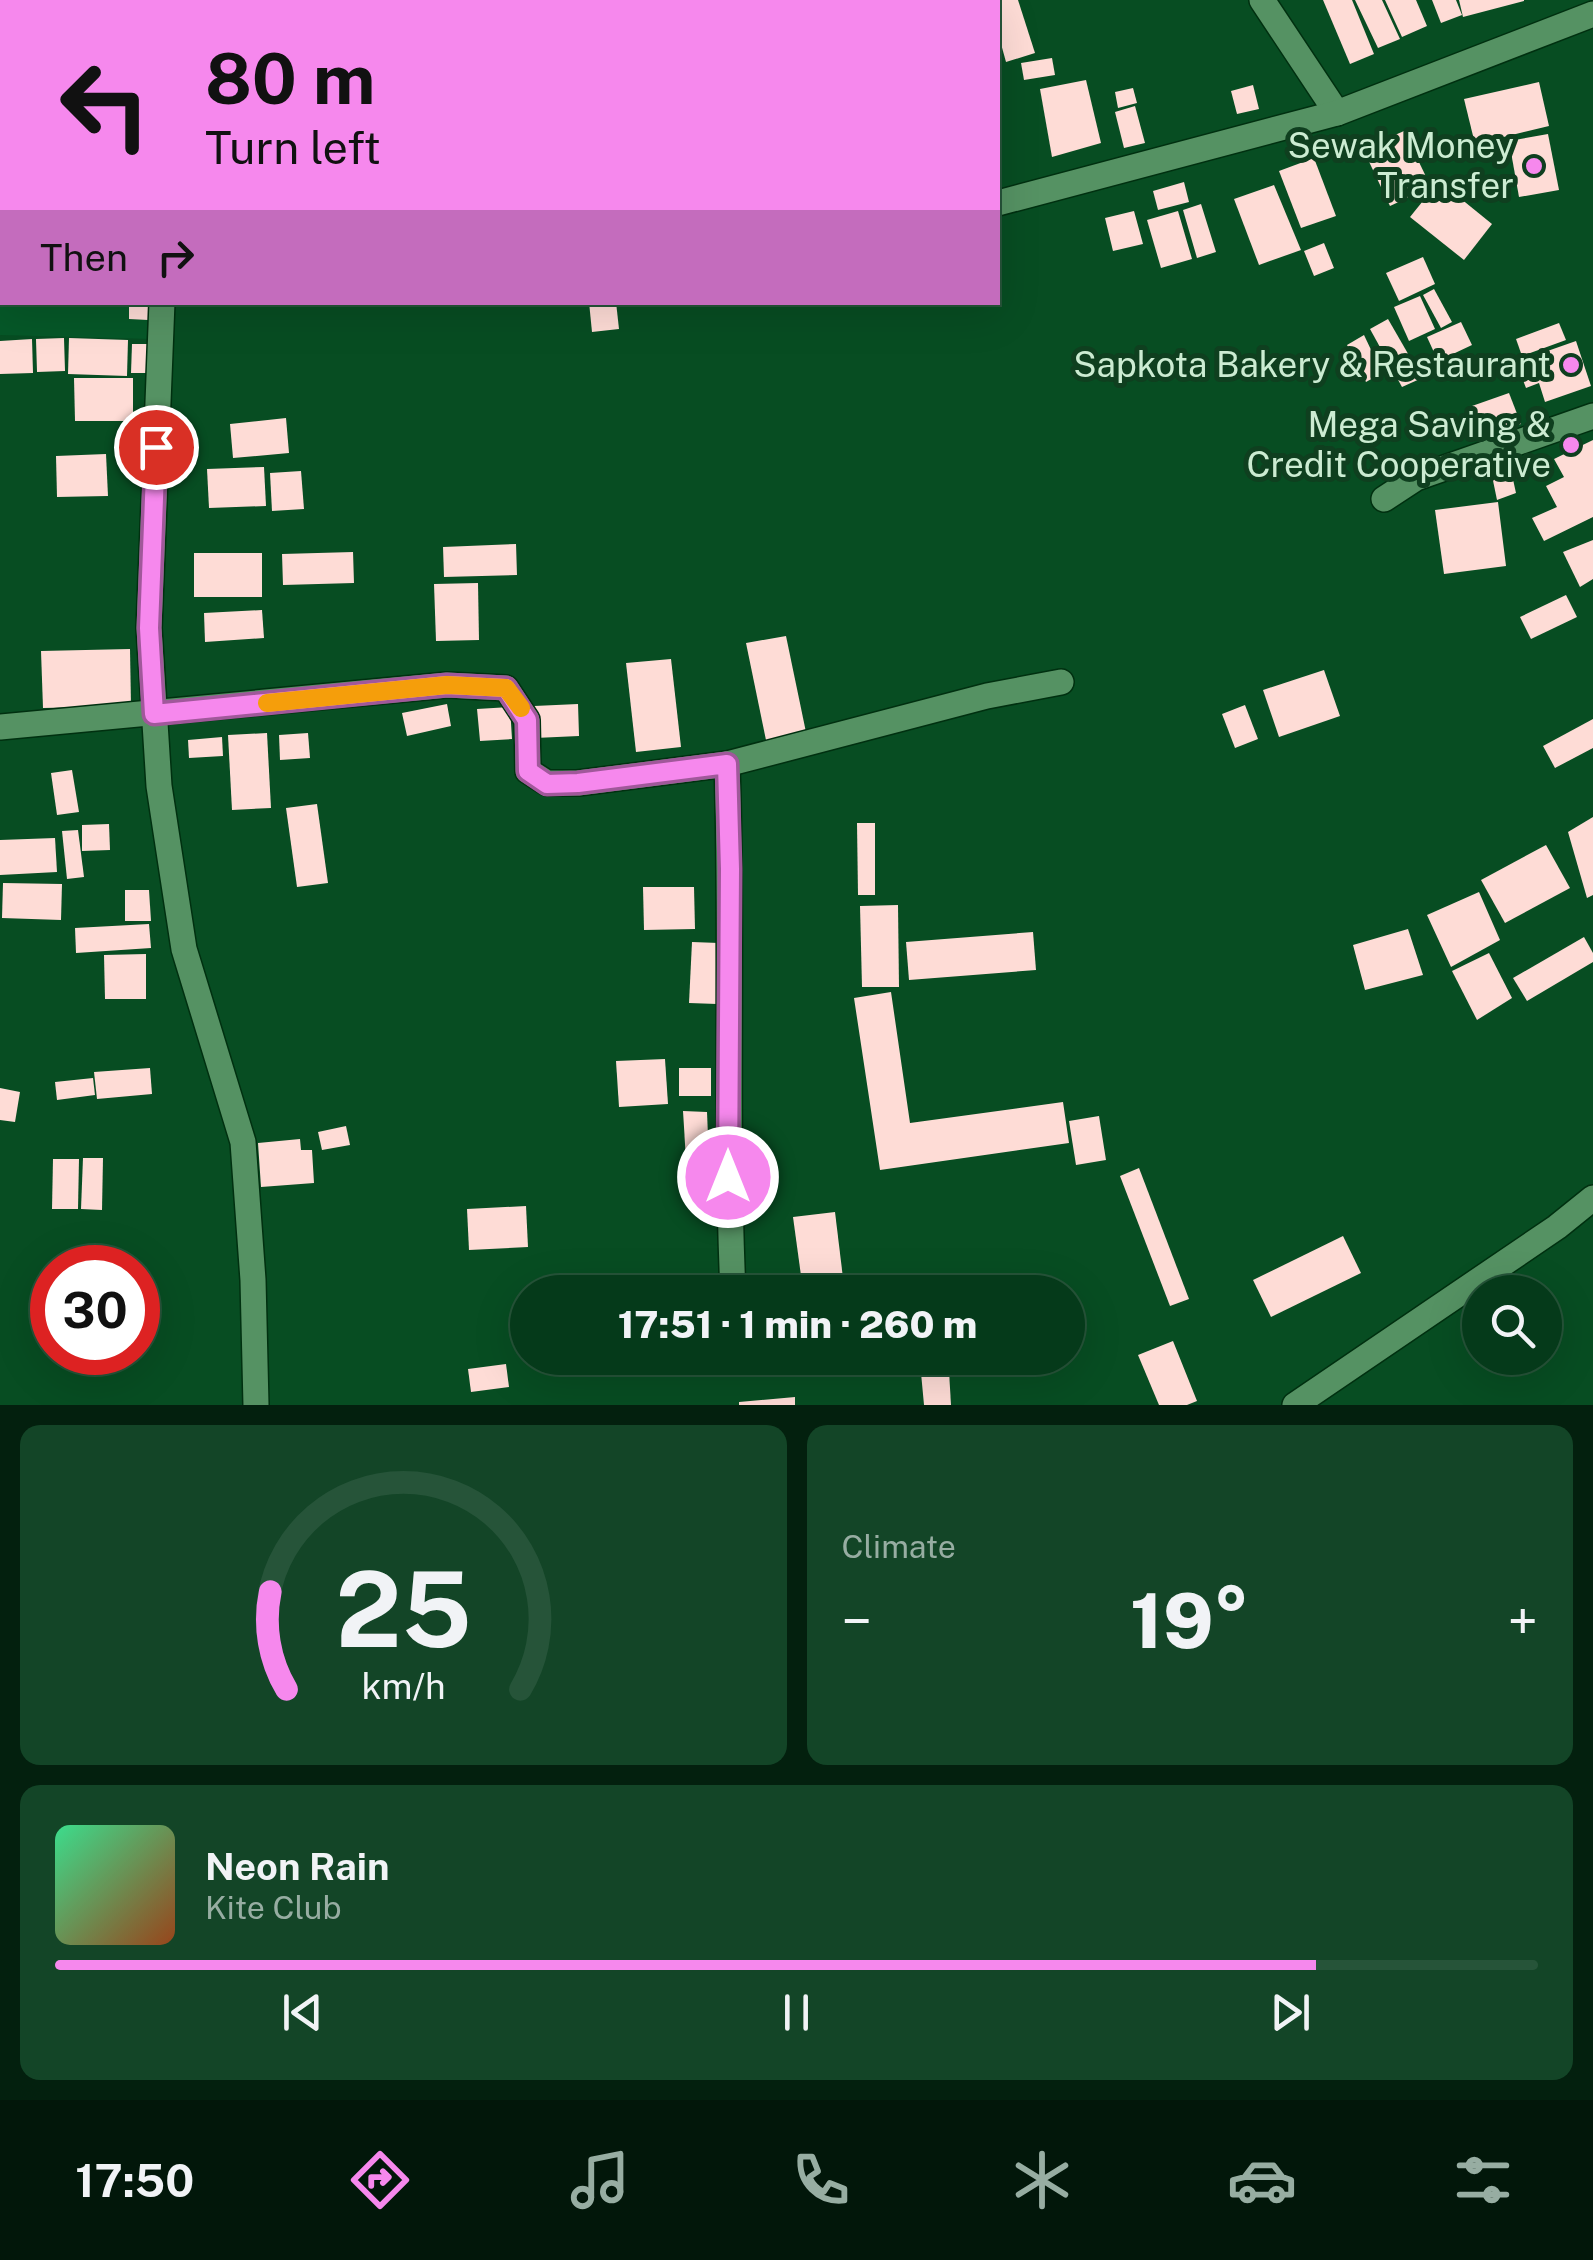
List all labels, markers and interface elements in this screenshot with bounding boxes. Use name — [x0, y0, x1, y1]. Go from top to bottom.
text: 80 m — [205, 37, 375, 120]
icon: left — [40, 40, 170, 170]
text: Turn left — [205, 121, 381, 174]
place label: Sewak Money Transfer — [1288, 125, 1514, 206]
marker: Sewak Money Transfer — [1523, 155, 1545, 177]
icon: right — [148, 230, 203, 285]
text: Then — [40, 235, 128, 280]
place label: Sapkota Bakery & Restaurant — [1073, 344, 1551, 385]
marker: Sapkota Bakery & Restaurant — [1560, 354, 1582, 376]
place label: Mega Saving & Credit Cooperative — [1246, 404, 1551, 485]
pin — [114, 405, 199, 490]
icon: arrive — [129, 420, 184, 475]
marker: Mega Saving & Credit Cooperative — [1560, 434, 1582, 456]
position arrow — [676, 1125, 780, 1229]
speed limit sign: 30 — [30, 1245, 160, 1375]
map controls — [1462, 1275, 1562, 1375]
button: search — [1462, 1275, 1562, 1375]
text: 17:51 · 1 min · 260 m — [618, 1302, 977, 1347]
text: Climate — [842, 1528, 956, 1565]
text: 25 — [335, 1548, 471, 1670]
text: 19° — [1130, 1577, 1249, 1665]
text: − — [842, 1589, 872, 1653]
text: + — [1508, 1589, 1538, 1653]
text: km/h — [361, 1665, 445, 1707]
text: Neon Rain — [205, 1844, 389, 1889]
text: Kite Club — [205, 1889, 342, 1926]
icon: previous — [275, 1985, 330, 2040]
icon: pause — [769, 1985, 824, 2040]
icon: next — [1263, 1985, 1318, 2040]
icon: directions — [345, 2145, 415, 2215]
icon: music — [565, 2145, 635, 2215]
icon: phone — [786, 2145, 856, 2215]
icon: climate — [1007, 2145, 1077, 2215]
icon: car — [1227, 2145, 1297, 2215]
icon: filters — [1448, 2145, 1518, 2215]
text: 17:50 — [75, 2154, 194, 2207]

